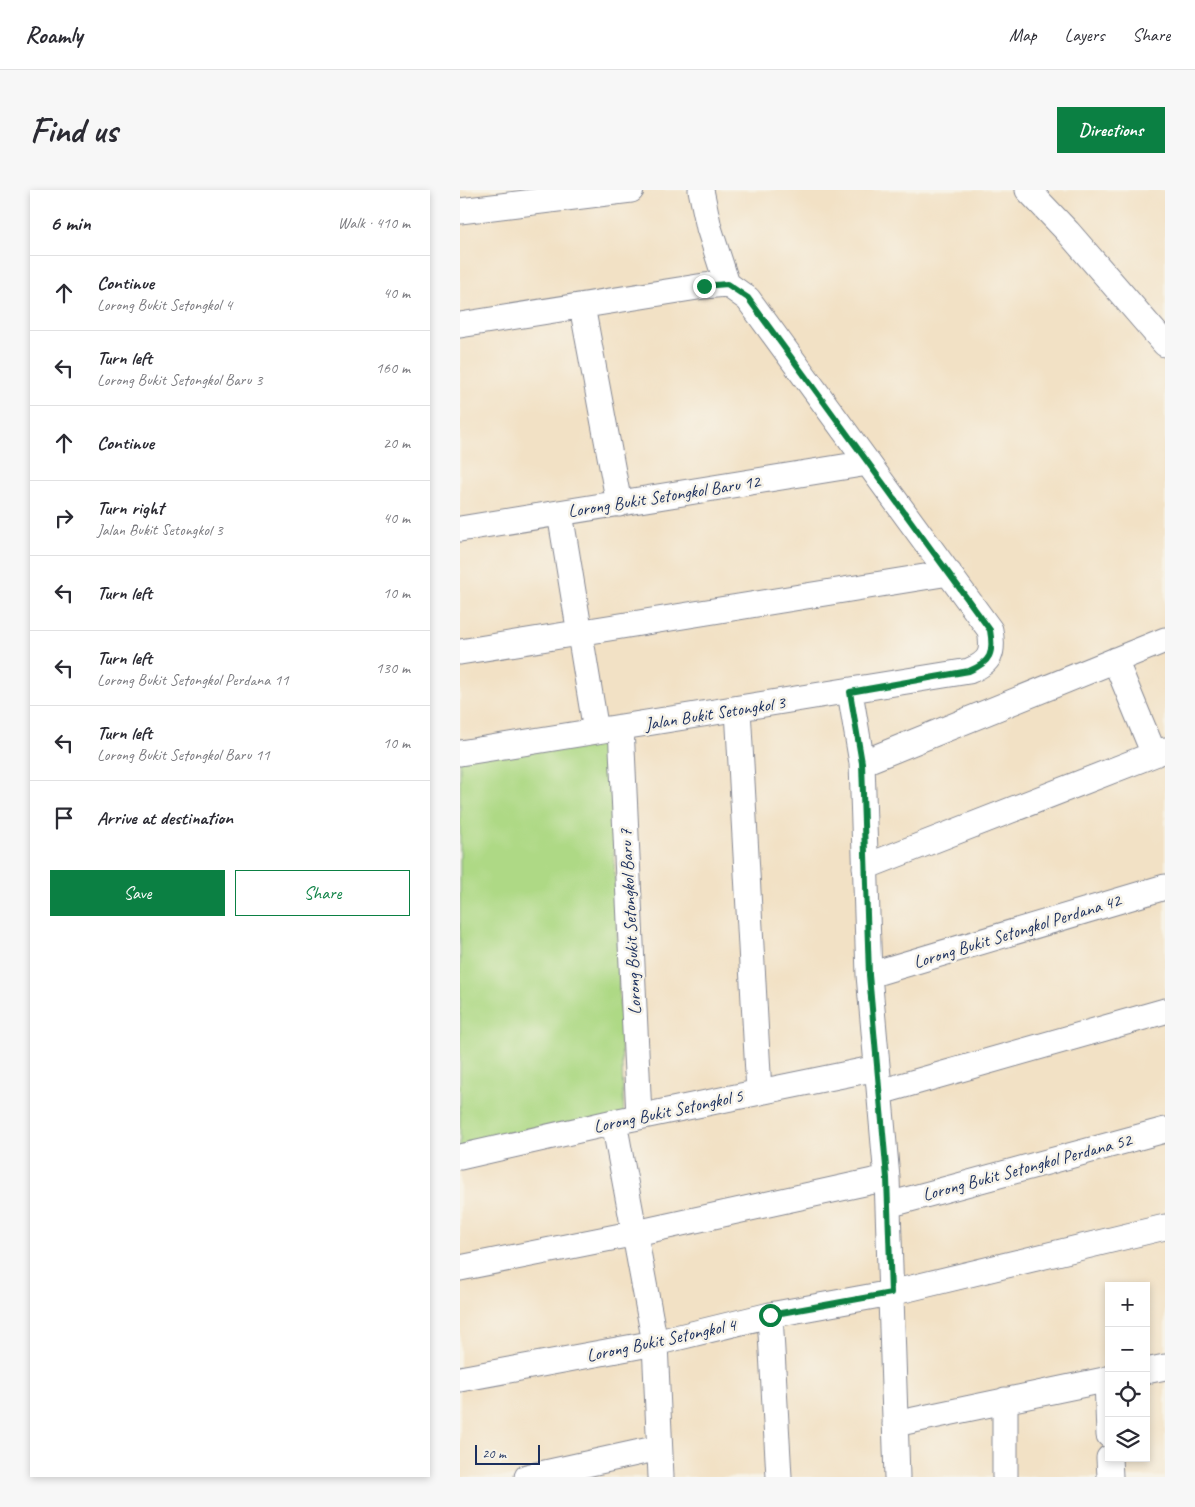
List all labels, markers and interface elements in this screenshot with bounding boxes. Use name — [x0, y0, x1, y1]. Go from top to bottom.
text: Roamly — [25, 20, 82, 50]
text: Map — [1009, 24, 1037, 46]
text: Layers — [1065, 24, 1104, 46]
text: Share — [1132, 24, 1170, 46]
button: Directions — [1057, 107, 1165, 153]
text: Find us — [30, 108, 117, 153]
text: 6 min — [50, 210, 91, 236]
text: Walk · 410 m — [338, 213, 410, 233]
text: Continue — [97, 271, 154, 295]
route end — [693, 275, 716, 298]
icon: ahead — [50, 279, 78, 307]
text: 40 m — [383, 283, 410, 303]
text: Lorong Bukit Setongkol 4 — [97, 295, 232, 315]
text: Turn left — [97, 346, 152, 370]
icon: left — [50, 354, 78, 382]
text: 160 m — [376, 358, 410, 378]
text: Lorong Bukit Setongkol Baru 3 — [97, 370, 262, 390]
icon: ahead — [50, 429, 78, 457]
text: Continue — [97, 431, 154, 455]
text: 20 m — [383, 433, 410, 453]
street label: Lorong Bukit Setongkol Baru 12 — [566, 470, 763, 522]
text: Turn right — [97, 496, 164, 520]
icon: right — [50, 504, 78, 532]
text: 40 m — [383, 508, 410, 528]
text: Jalan Bukit Setongkol 3 — [97, 520, 223, 540]
icon: left — [50, 579, 78, 607]
text: Turn left — [97, 581, 152, 605]
text: 10 m — [383, 583, 410, 603]
text: Turn left — [97, 646, 152, 670]
icon: left — [50, 654, 78, 682]
text: 130 m — [376, 658, 410, 678]
text: Lorong Bukit Setongkol Perdana 11 — [97, 670, 289, 690]
street label: Jalan Bukit Setongkol 3 — [642, 691, 788, 735]
text: Turn left — [97, 721, 152, 745]
icon: left — [50, 729, 78, 757]
text: 10 m — [383, 733, 410, 753]
text: Lorong Bukit Setongkol Baru 11 — [97, 745, 270, 765]
icon: arrive — [50, 804, 78, 832]
text: Arrive at destination — [97, 806, 233, 830]
street label: Lorong Bukit Setongkol Baru 7 — [614, 828, 646, 1015]
button: Save — [50, 870, 225, 916]
button: Share — [235, 870, 410, 916]
street label: Lorong Bukit Setongkol Perdana 42 — [911, 888, 1125, 973]
street label: Lorong Bukit Setongkol 5 — [591, 1084, 745, 1138]
street label: Lorong Bukit Setongkol Perdana 52 — [920, 1128, 1136, 1206]
map controls — [1105, 1282, 1150, 1462]
button: + — [1105, 1282, 1150, 1327]
route start — [759, 1304, 782, 1327]
street label: Lorong Bukit Setongkol 4 — [584, 1313, 739, 1367]
button: − — [1105, 1327, 1150, 1372]
button: locate — [1105, 1372, 1150, 1417]
button: layers — [1105, 1417, 1150, 1462]
scale bar — [475, 1442, 540, 1465]
text: 20 m — [482, 1445, 506, 1462]

